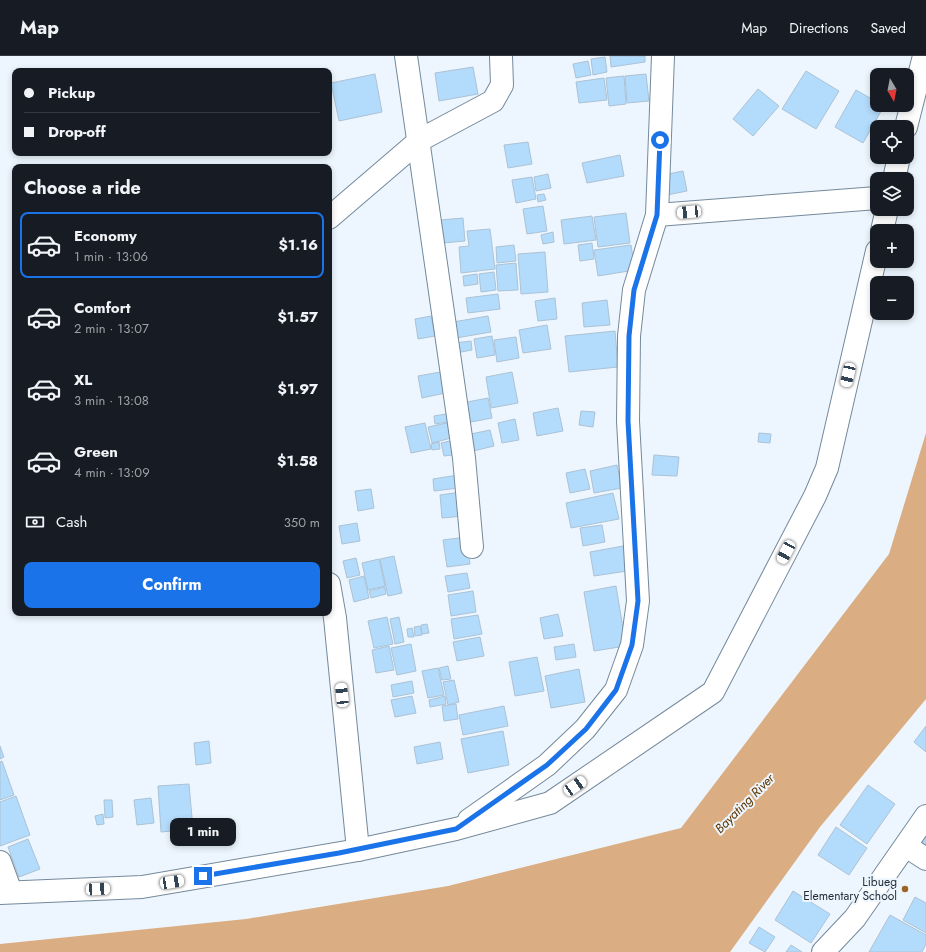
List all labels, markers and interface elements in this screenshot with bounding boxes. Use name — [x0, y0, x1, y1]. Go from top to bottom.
text: Map — [20, 14, 59, 41]
text: Map — [741, 18, 767, 38]
text: Directions — [789, 18, 849, 38]
text: Saved — [871, 18, 906, 38]
north arrow — [870, 68, 914, 112]
map controls — [870, 68, 914, 320]
text: Pickup — [48, 82, 95, 104]
button: locate — [870, 120, 914, 164]
text: Drop-off — [48, 121, 106, 143]
route start — [651, 131, 669, 149]
button: layers — [870, 172, 914, 216]
text: Choose a ride — [24, 175, 141, 201]
car — [677, 205, 701, 219]
button: + — [870, 224, 914, 268]
text: Economy — [74, 225, 137, 247]
icon: car — [26, 227, 62, 263]
text: $1.16 — [279, 234, 318, 256]
text: 1 min · 13:06 — [74, 247, 148, 266]
button: − — [870, 276, 914, 320]
text: Comfort — [74, 297, 131, 319]
icon: car — [26, 299, 62, 335]
text: $1.57 — [277, 306, 318, 328]
text: 2 min · 13:07 — [74, 319, 149, 338]
car — [839, 362, 857, 388]
text: XL — [74, 369, 92, 391]
icon: car — [26, 371, 62, 407]
text: $1.97 — [278, 378, 318, 400]
text: 3 min · 13:08 — [74, 391, 149, 410]
text: Green — [74, 441, 118, 463]
icon: car — [26, 443, 62, 479]
text: $1.58 — [277, 450, 318, 472]
text: 4 min · 13:09 — [74, 463, 150, 482]
icon: cash — [24, 511, 46, 533]
text: Cash — [56, 511, 87, 533]
text: 350 m — [284, 513, 320, 532]
car — [775, 539, 797, 565]
button: Confirm — [24, 562, 320, 608]
car — [335, 682, 349, 708]
water label: Bayating River — [710, 769, 779, 837]
car — [562, 774, 588, 798]
callout: 1 min — [170, 818, 236, 846]
text: 1 min — [187, 822, 219, 841]
route end — [194, 867, 212, 885]
place label: Libueg Elementary School — [803, 873, 897, 905]
car — [159, 874, 185, 890]
car — [86, 882, 110, 896]
marker: Libueg Elementary School — [900, 884, 910, 894]

